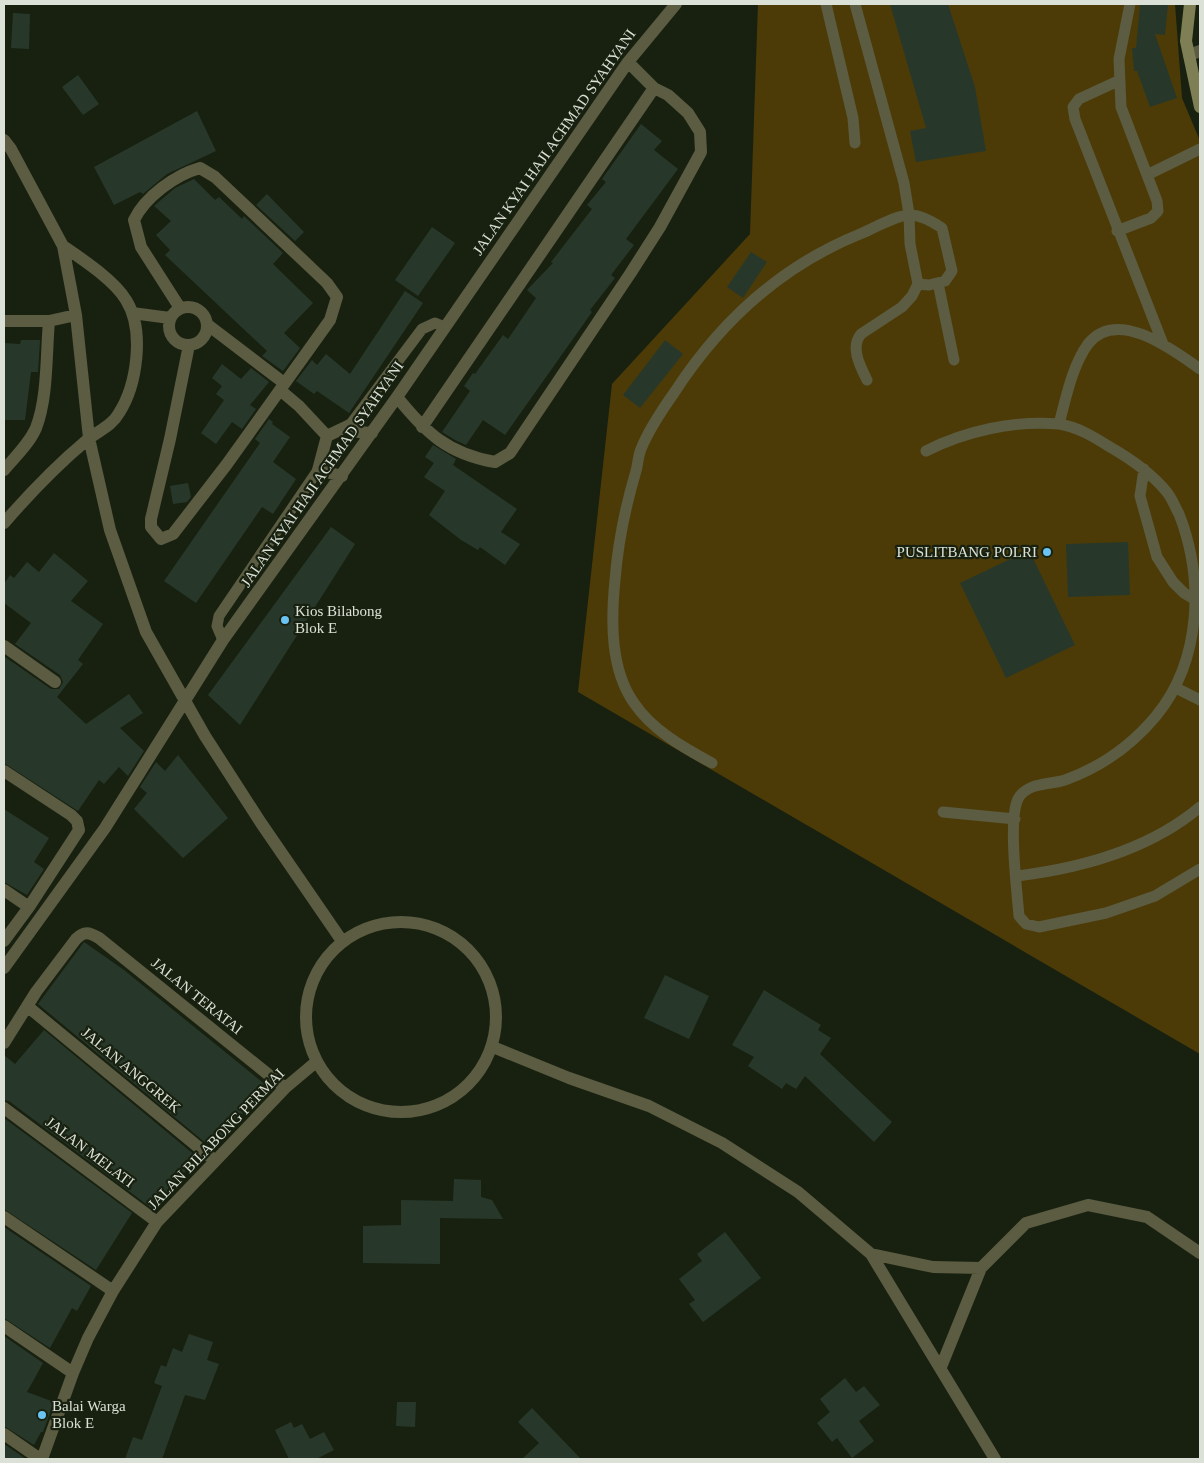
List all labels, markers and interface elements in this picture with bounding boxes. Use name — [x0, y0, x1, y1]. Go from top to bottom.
street label: JALAN KYAI HAJI ACHMAD SYAHYANI — [470, 26, 638, 258]
street label: JALAN KYAI HAJI ACHMAD SYAHYANI — [238, 358, 406, 590]
place label: PUSLITBANG POLRI — [897, 544, 1037, 560]
marker: PUSLITBANG POLRI — [1041, 546, 1053, 558]
place label: Kios Bilabong Blok E — [295, 603, 383, 636]
marker: Kios Bilabong Blok E — [279, 614, 291, 626]
street label: JALAN TERATAI — [148, 954, 246, 1038]
street label: JALAN ANGGREK — [78, 1024, 184, 1116]
street label: JALAN BILABONG PERMAI — [145, 1065, 287, 1213]
street label: JALAN MELATI — [43, 1114, 137, 1190]
place label: Balai Warga Blok E — [52, 1398, 126, 1431]
marker: Balai Warga Blok E — [36, 1409, 48, 1421]

